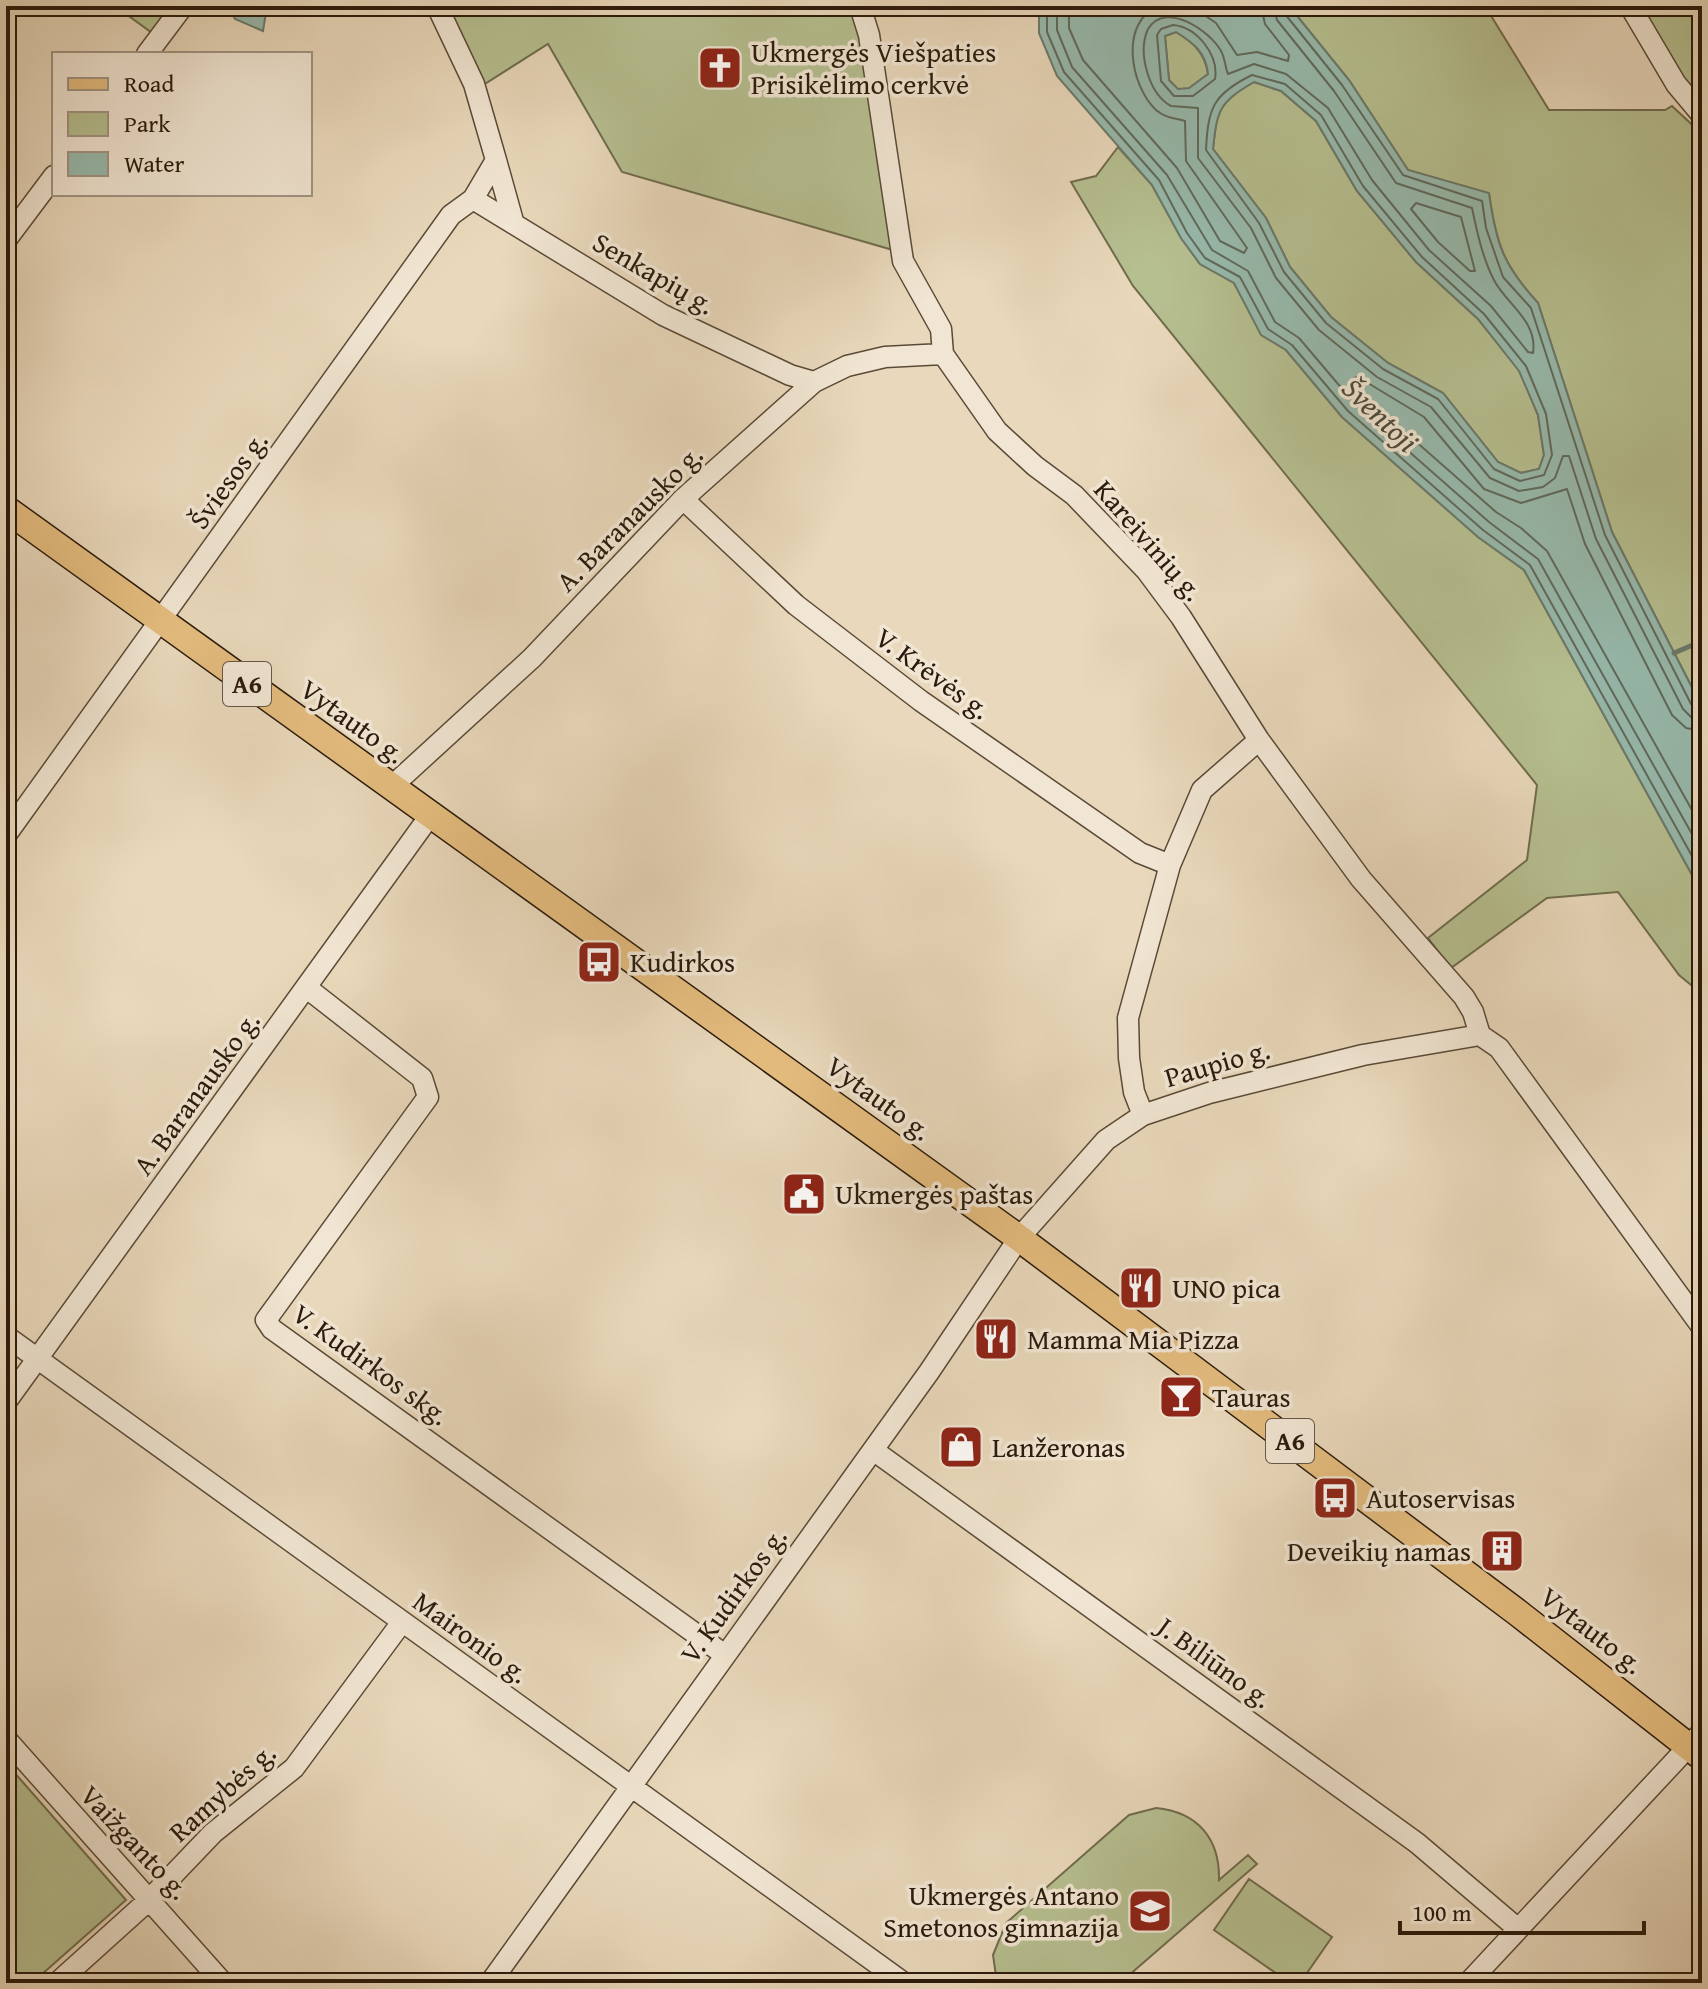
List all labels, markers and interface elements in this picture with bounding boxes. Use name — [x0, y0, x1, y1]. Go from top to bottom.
place label: Ukmergės Viešpaties Prisikėlimo cerkvė — [751, 31, 996, 104]
church icon: Ukmergės Viešpaties Prisikėlimo cerkvė — [696, 44, 744, 92]
legend — [52, 52, 312, 196]
text: Road — [124, 66, 174, 101]
text: Park — [124, 106, 171, 141]
text: Water — [124, 146, 185, 181]
street label: Senkapių g. — [586, 221, 723, 324]
water label: Šventoji — [1332, 367, 1429, 462]
street label: Šviesos g. — [178, 422, 277, 537]
street label: A. Baranausko g. — [546, 435, 712, 601]
street label: Kareivinių g. — [1085, 470, 1214, 609]
street label: V. Krėvės g. — [867, 617, 1000, 729]
road number: A6 — [223, 662, 271, 706]
street label: Vytauto g. — [292, 668, 415, 773]
bus stop icon: Kudirkos — [575, 938, 623, 986]
place label: Kudirkos — [630, 941, 735, 982]
street label: A. Baranausko g. — [122, 1002, 269, 1183]
street label: Paupio g. — [1159, 1028, 1274, 1097]
street label: Vytauto g. — [818, 1045, 941, 1150]
public building icon: Ukmergės paštas — [780, 1170, 828, 1218]
place label: Ukmergės paštas — [835, 1173, 1033, 1214]
restaurant icon: UNO pica — [1117, 1264, 1165, 1312]
place label: UNO pica — [1172, 1267, 1281, 1308]
street label: V. Kudirkos skg. — [284, 1293, 458, 1435]
restaurant icon: Mamma Mia Pizza — [972, 1315, 1020, 1363]
place label: Mamma Mia Pizza — [1027, 1318, 1240, 1359]
bar icon: Tauras — [1157, 1373, 1205, 1421]
place label: Tauras — [1212, 1376, 1291, 1417]
road number: A6 — [1266, 1419, 1314, 1463]
shop icon: Lanžeronas — [937, 1423, 985, 1471]
place label: Lanžeronas — [992, 1426, 1125, 1467]
bus stop icon: Autoservisas — [1311, 1474, 1359, 1522]
place label: Autoservisas — [1366, 1477, 1515, 1518]
street label: V. Kudirkos g. — [669, 1518, 796, 1671]
building icon: Deveikių namas — [1478, 1527, 1526, 1575]
place label: Deveikių namas — [1287, 1530, 1471, 1571]
street label: Vytauto g. — [1532, 1576, 1653, 1683]
street label: Maironio g. — [405, 1581, 538, 1693]
street label: J. Biliūno g. — [1147, 1604, 1281, 1717]
street label: Ramybės g. — [159, 1732, 284, 1851]
street label: Vaižganto g. — [71, 1775, 199, 1908]
place label: Ukmergės Antano Smetonos gimnazija — [883, 1874, 1120, 1947]
scale bar — [1400, 1885, 1644, 1935]
school or university icon: Ukmergės Antano Smetonos gimnazija — [1126, 1887, 1174, 1935]
text: 100 m — [1412, 1895, 1472, 1930]

